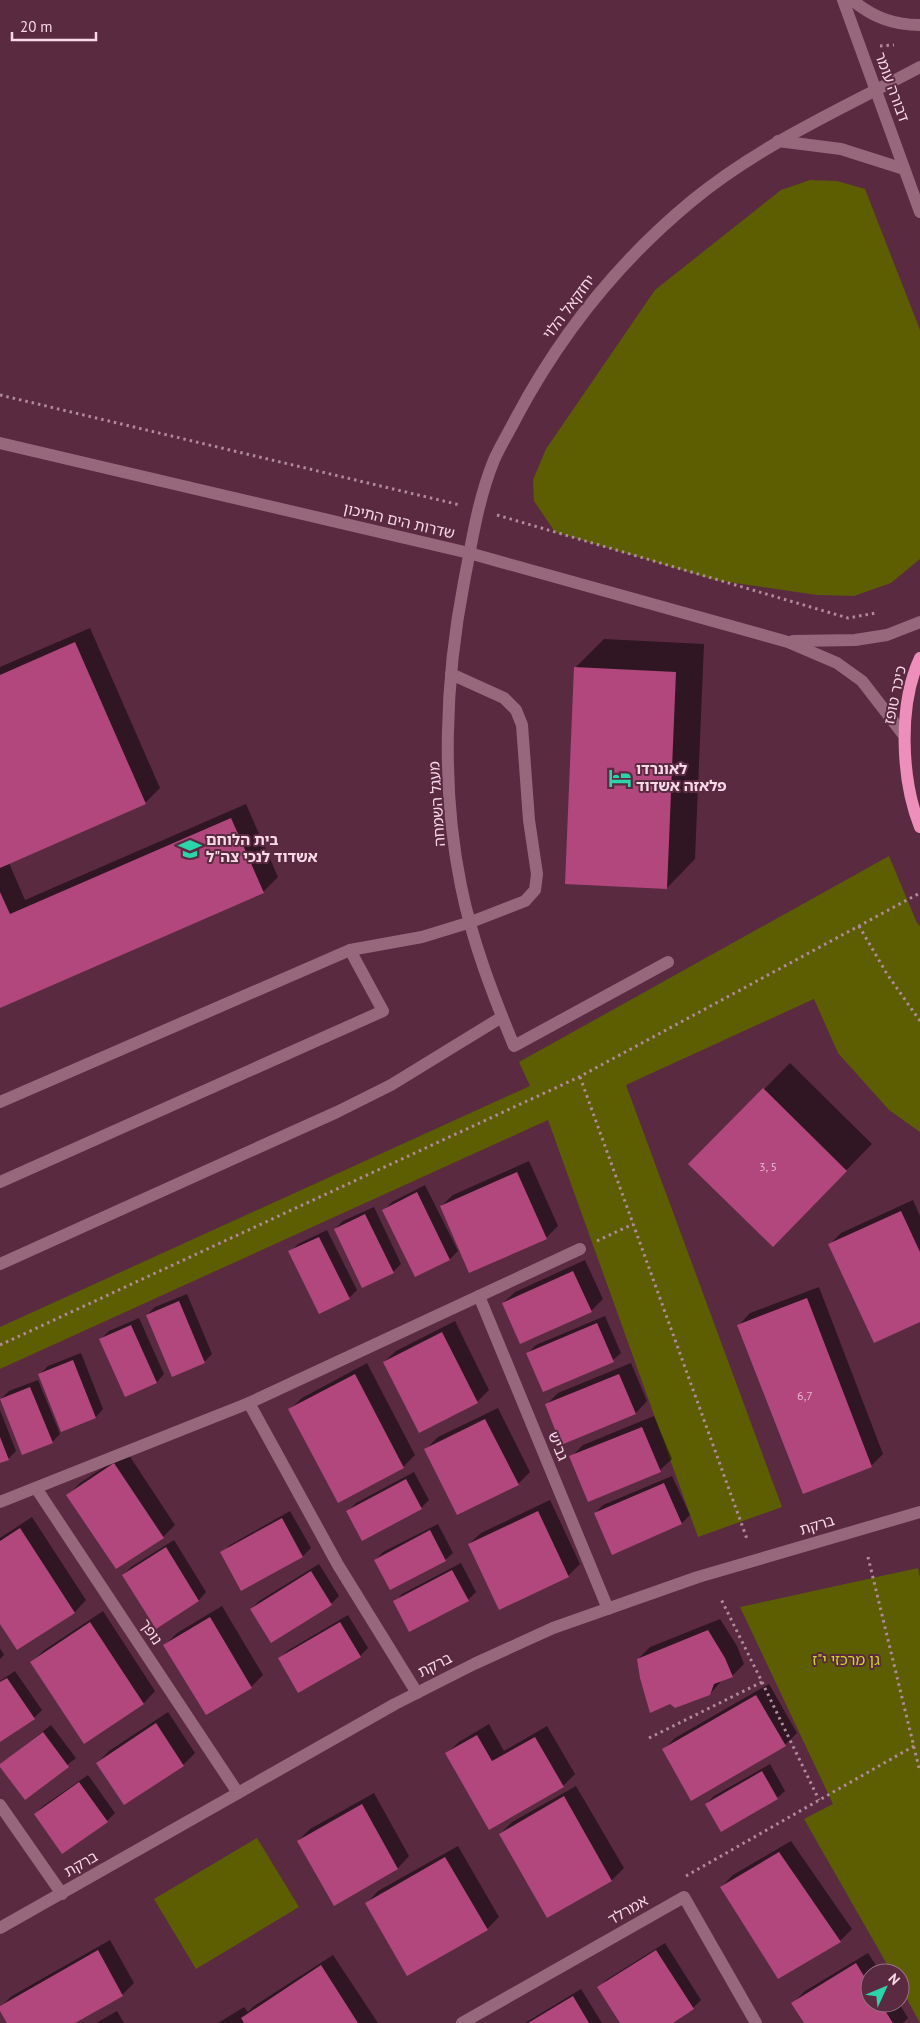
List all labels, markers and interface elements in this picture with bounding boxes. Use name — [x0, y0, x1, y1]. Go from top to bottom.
scale bar — [12, 10, 96, 42]
text: 20 m — [20, 17, 53, 36]
street label: דבורה עומר — [871, 49, 914, 124]
street label: יחזקאל הלוי — [538, 271, 599, 343]
street label: שדרות הים התיכון — [342, 498, 457, 543]
street label: כיכר טופז — [879, 664, 910, 726]
place label: לאונרדו פלאזה אשדוד — [636, 759, 727, 795]
street label: מעגל השמחה — [424, 761, 449, 847]
hotel icon: לאונרדו פלאזה אשדוד — [607, 765, 633, 791]
place label: בית הלוחם אשדוד לנכי צה"ל — [206, 830, 318, 866]
school or university icon: בית הלוחם אשדוד לנכי צה"ל — [177, 836, 203, 862]
house number: 3, 5 — [759, 1159, 777, 1174]
house number: 6,7 — [797, 1388, 813, 1403]
street label: גביש — [544, 1429, 573, 1463]
street label: ברקת — [797, 1510, 837, 1539]
street label: נופך — [136, 1615, 167, 1648]
street label: ברקת — [415, 1648, 455, 1681]
park label: גן מרכזי י"ז — [812, 1650, 880, 1669]
street label: ברקת — [61, 1846, 101, 1881]
street label: אמרלד — [604, 1891, 651, 1929]
north arrow — [860, 1963, 910, 2013]
text: N — [885, 1969, 904, 1989]

